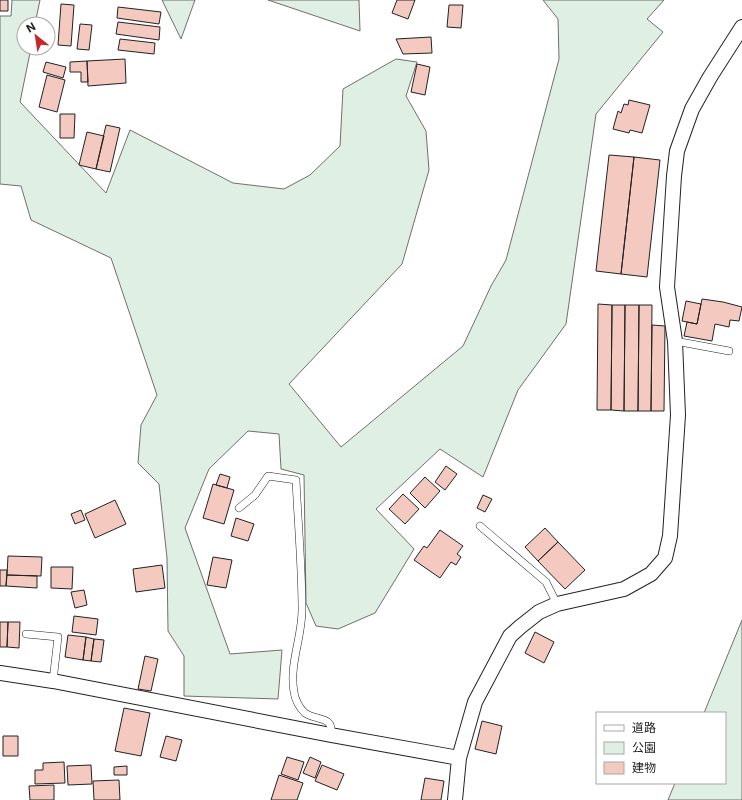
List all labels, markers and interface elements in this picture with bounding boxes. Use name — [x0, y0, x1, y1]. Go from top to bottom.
north arrow — [16, 16, 56, 56]
text: N — [24, 19, 38, 35]
legend — [596, 712, 726, 784]
text: 道路 — [632, 720, 656, 735]
text: 公園 — [632, 740, 656, 755]
text: 建物 — [632, 760, 656, 775]

